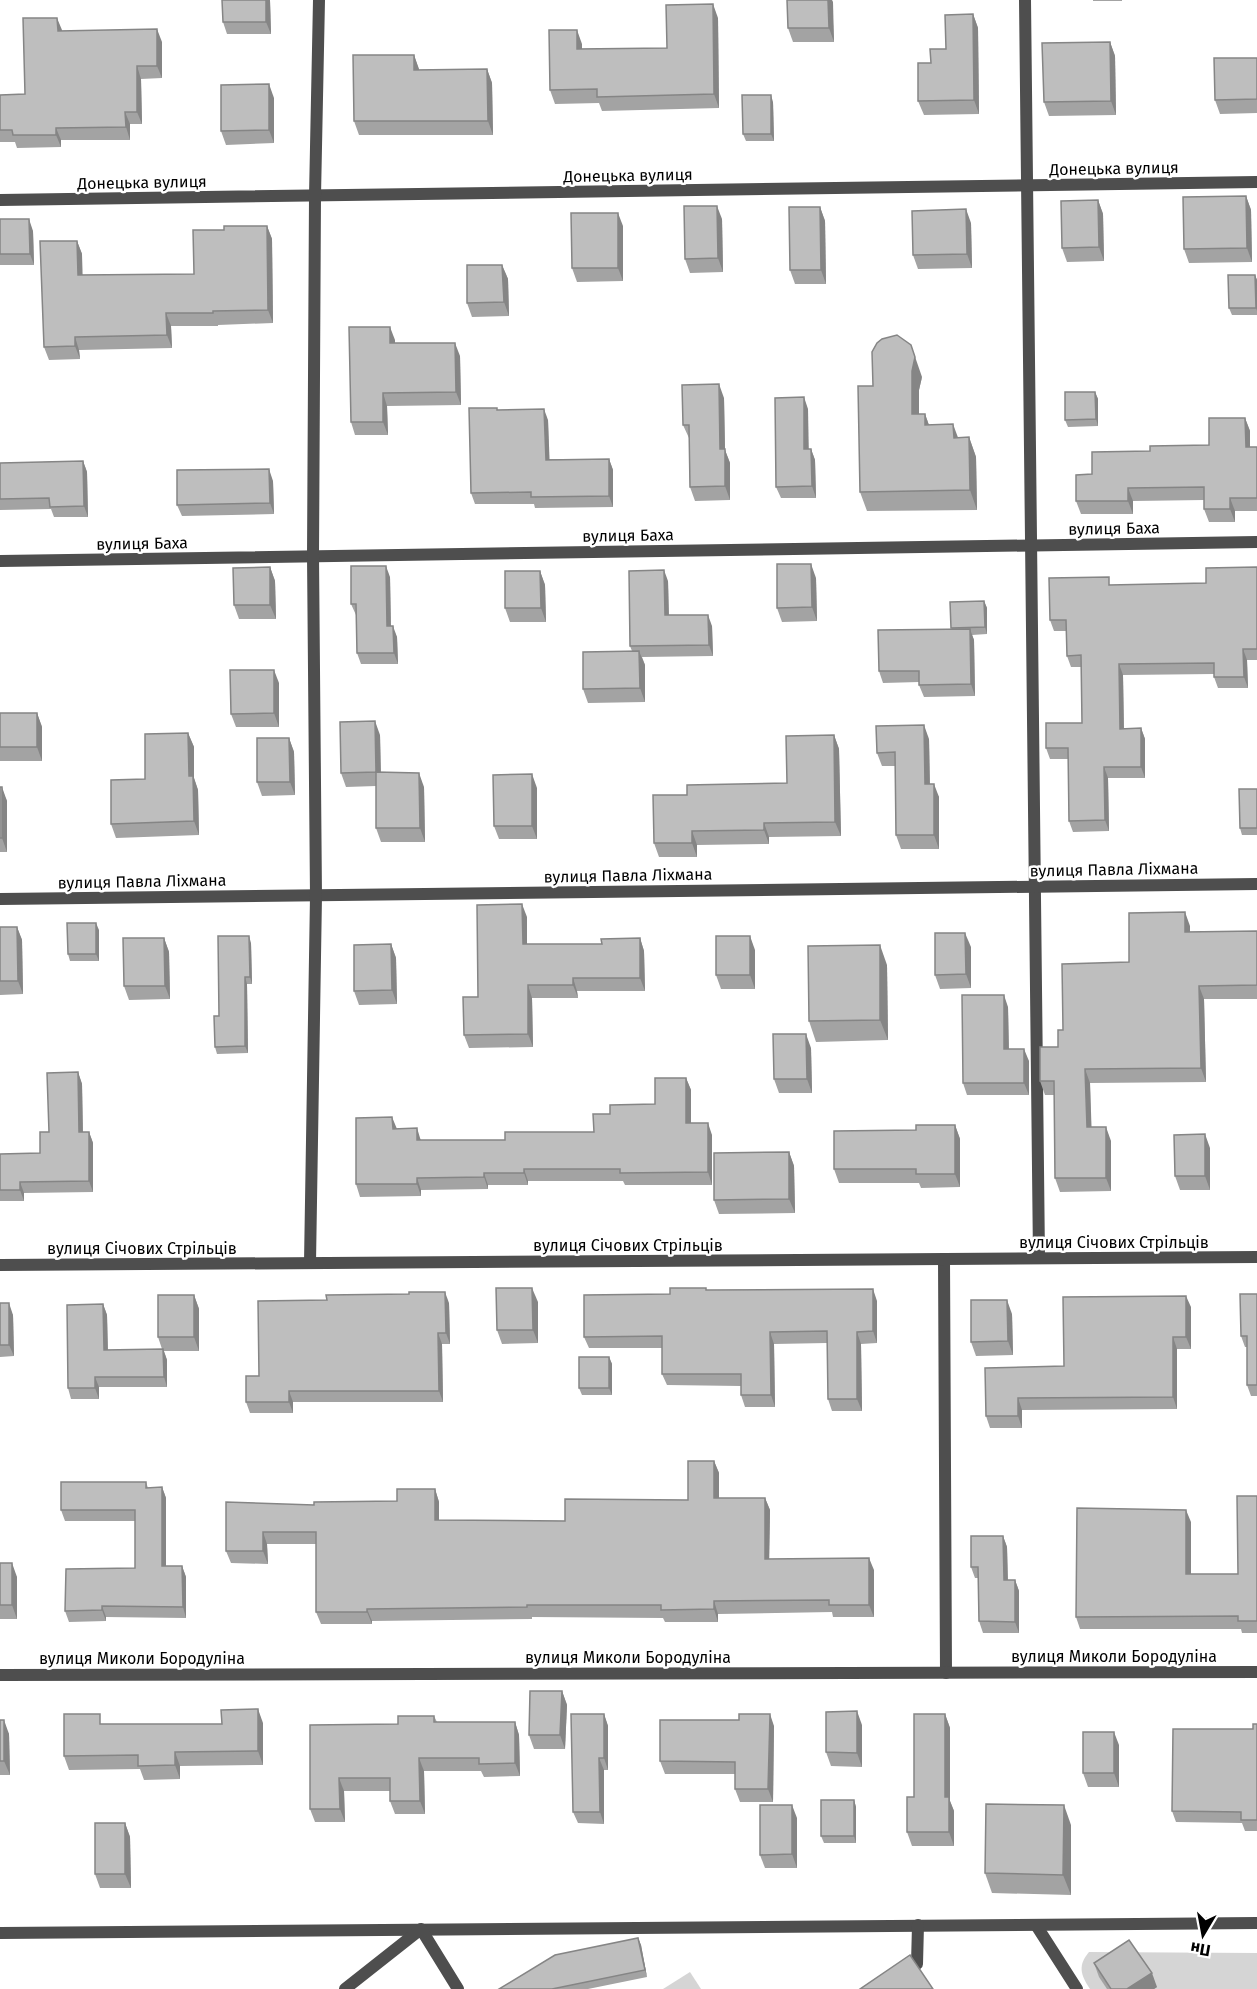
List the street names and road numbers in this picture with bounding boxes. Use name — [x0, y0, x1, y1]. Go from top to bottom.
street label: Донецька вулиця — [1048, 158, 1179, 179]
street label: Донецька вулиця — [562, 165, 693, 186]
street label: Донецька вулиця — [76, 172, 207, 193]
street label: вулиця Баха — [1068, 518, 1160, 539]
street label: вулиця Баха — [582, 525, 674, 546]
street label: вулиця Баха — [96, 533, 188, 554]
street label: вулиця Павла Ліхмана — [1029, 859, 1199, 880]
street label: вулиця Павла Ліхмана — [543, 865, 713, 886]
street label: вулиця Павла Ліхмана — [57, 871, 227, 892]
street label: вулиця Січових Стрільців — [1019, 1233, 1209, 1252]
street label: вулиця Січових Стрільців — [533, 1236, 723, 1255]
street label: вулиця Січових Стрільців — [47, 1239, 237, 1258]
street label: вулиця Миколи Бородуліна — [1011, 1647, 1217, 1666]
street label: вулиця Миколи Бородуліна — [525, 1648, 731, 1667]
street label: вулиця Миколи Бородуліна — [39, 1649, 245, 1668]

